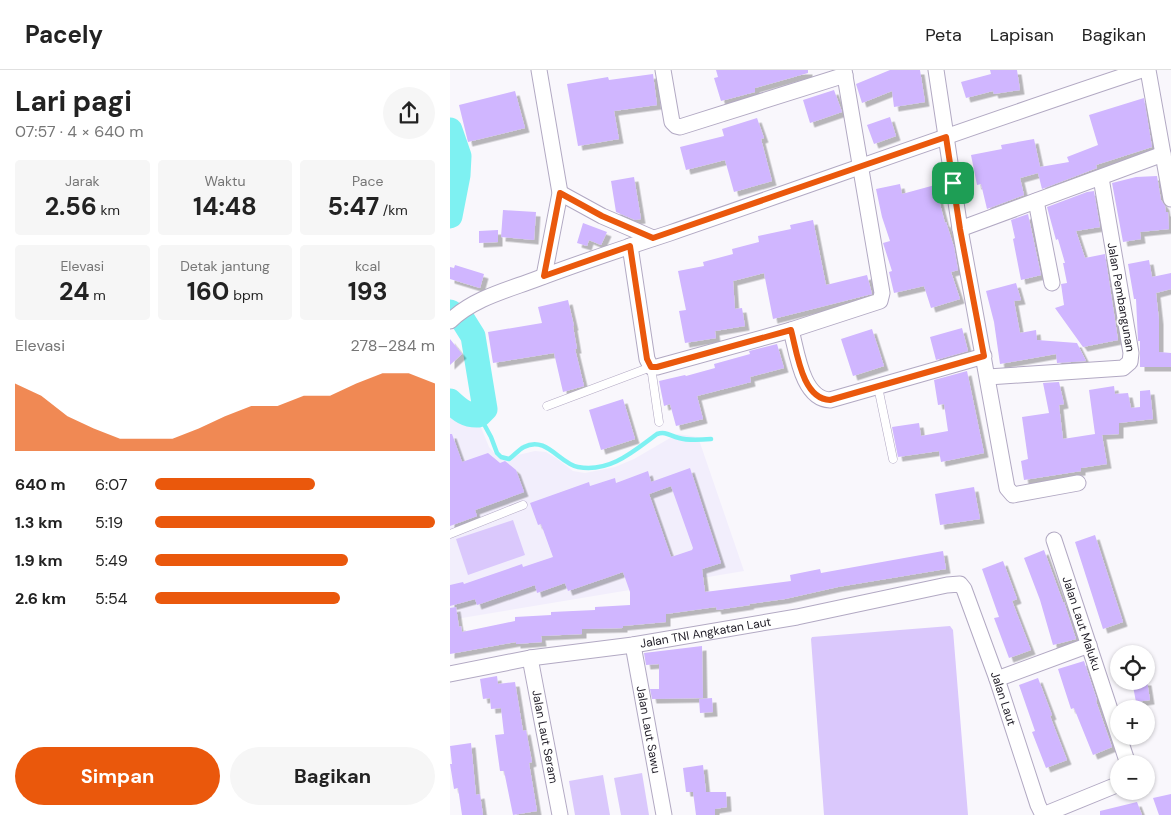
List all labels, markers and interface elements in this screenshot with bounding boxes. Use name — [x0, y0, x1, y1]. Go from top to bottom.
text: Pacely — [25, 19, 103, 50]
text: Peta — [925, 23, 962, 47]
text: Lapisan — [990, 23, 1054, 47]
text: Bagikan — [1082, 23, 1146, 47]
text: Lari pagi — [15, 83, 132, 120]
button: share — [383, 87, 435, 139]
text: 07:57 · 4 × 640 m — [15, 121, 143, 142]
pin — [932, 162, 974, 204]
icon: arrive — [939, 169, 967, 197]
text: Jarak — [65, 172, 100, 190]
text: Waktu — [204, 172, 246, 190]
text: Pace — [352, 172, 383, 190]
text: 2.56 — [45, 190, 97, 223]
text: 14:48 — [193, 190, 257, 223]
text: 5:47 — [328, 190, 379, 223]
text: km — [97, 201, 120, 219]
text: /km — [379, 201, 408, 219]
street label: Jalan Pembangunan — [1104, 241, 1139, 353]
text: Elevasi — [60, 257, 104, 275]
text: Detak jantung — [180, 257, 270, 275]
text: kcal — [355, 257, 380, 275]
text: 24 — [59, 275, 89, 308]
text: 160 — [187, 275, 229, 308]
text: 193 — [348, 275, 388, 308]
text: m — [89, 286, 106, 304]
text: bpm — [229, 286, 263, 304]
text: Elevasi — [15, 335, 65, 356]
text: 278–284 m — [350, 335, 435, 356]
text: 640 m — [15, 474, 66, 495]
text: 6:07 — [95, 474, 128, 495]
text: 1.3 km — [15, 512, 63, 533]
text: 5:19 — [95, 512, 123, 533]
text: 1.9 km — [15, 550, 63, 571]
text: 5:49 — [95, 550, 128, 571]
street label: Jalan Laut Maluku — [1059, 574, 1105, 673]
text: 2.6 km — [15, 588, 66, 609]
text: 5:54 — [95, 588, 127, 609]
street label: Jalan TNI Angkatan Laut — [639, 614, 773, 652]
map controls — [1110, 645, 1155, 800]
button: locate — [1110, 645, 1155, 690]
street label: Jalan Laut — [987, 669, 1020, 728]
street label: Jalan Laut Sawu — [633, 684, 664, 775]
street label: Jalan Laut Seram — [528, 688, 562, 785]
button: + — [1110, 700, 1155, 745]
button: Simpan — [15, 747, 220, 805]
button: Bagikan — [230, 747, 435, 805]
button: − — [1110, 755, 1155, 800]

